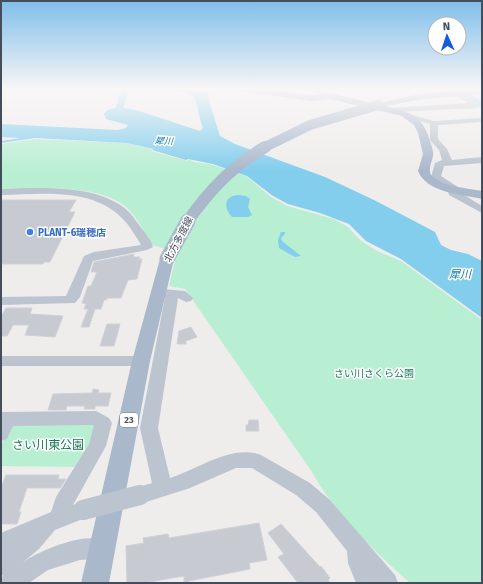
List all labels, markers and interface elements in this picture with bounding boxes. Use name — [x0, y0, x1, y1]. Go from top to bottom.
north arrow — [427, 16, 467, 56]
text: N — [443, 20, 450, 33]
water label: 犀川 — [155, 136, 174, 147]
street label: 北方多度線 — [162, 215, 196, 264]
marker: PLANT-6瑞穂店 — [25, 227, 35, 237]
place label: PLANT-6瑞穂店 — [38, 227, 106, 239]
water label: 犀川 — [449, 268, 472, 281]
park label: さい川さくら公園 — [334, 368, 414, 380]
road number: 23 — [120, 413, 138, 427]
park label: さい川東公園 — [12, 438, 84, 452]

